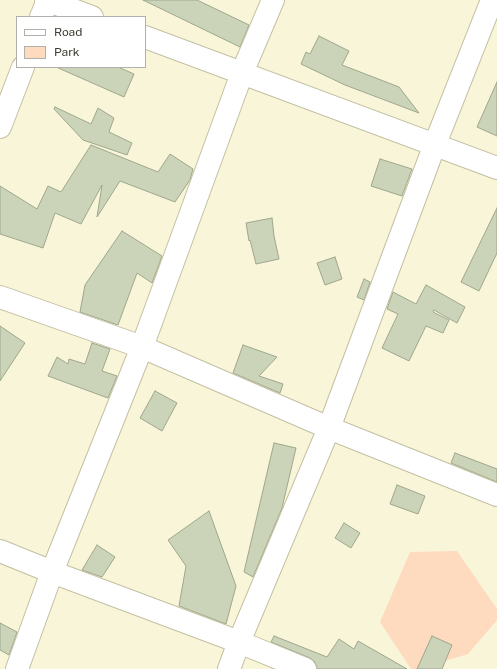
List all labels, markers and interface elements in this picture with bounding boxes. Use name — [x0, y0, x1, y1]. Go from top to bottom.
legend — [16, 16, 146, 68]
text: Road — [54, 25, 82, 39]
text: Park — [54, 45, 80, 59]

